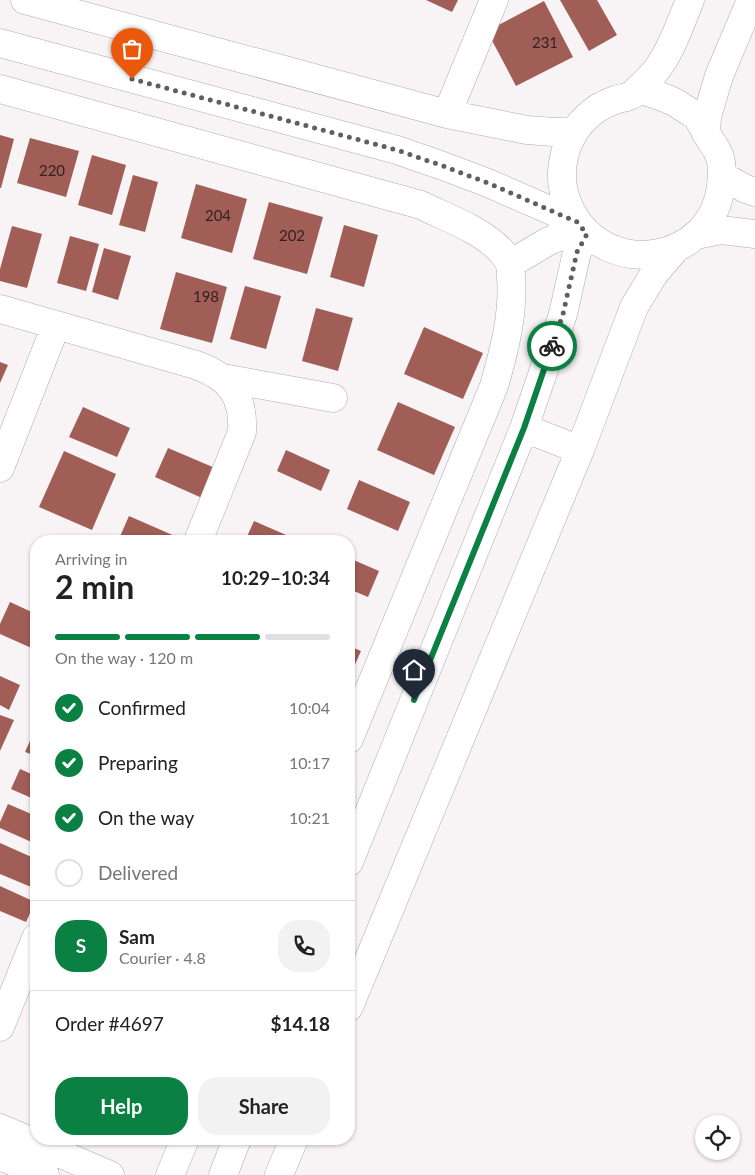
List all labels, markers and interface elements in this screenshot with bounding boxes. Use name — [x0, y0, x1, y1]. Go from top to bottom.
pin — [111, 28, 153, 79]
house number: 231 — [532, 33, 558, 51]
icon: bag — [118, 35, 146, 63]
house number: 220 — [39, 161, 65, 179]
house number: 204 — [205, 206, 231, 224]
house number: 202 — [279, 226, 305, 244]
house number: 198 — [193, 287, 219, 305]
courier — [527, 321, 577, 371]
icon: bike — [538, 332, 566, 360]
text: Arriving in — [55, 549, 128, 568]
text: 10:29–10:34 — [221, 566, 330, 589]
text: 2 min — [55, 567, 134, 606]
text: On the way · 120 m — [55, 648, 193, 667]
pin — [393, 649, 435, 700]
icon: home — [400, 656, 428, 684]
icon: check — [55, 694, 83, 722]
text: Confirmed — [98, 696, 186, 719]
text: 10:04 — [289, 698, 330, 717]
icon: check — [55, 749, 83, 777]
text: Preparing — [98, 751, 178, 774]
text: 10:17 — [289, 753, 330, 772]
icon: check — [55, 804, 83, 832]
text: On the way — [98, 806, 194, 829]
text: 10:21 — [289, 808, 330, 827]
text: Delivered — [98, 861, 178, 884]
button: phone — [278, 920, 330, 972]
text: Sam — [119, 925, 155, 948]
text: S — [76, 934, 86, 957]
text: Courier · 4.8 — [119, 948, 206, 967]
text: Order #4697 — [55, 1012, 164, 1035]
text: $14.18 — [270, 1012, 330, 1035]
button: Help — [55, 1077, 188, 1135]
button: Share — [198, 1077, 330, 1135]
map controls — [695, 1115, 740, 1160]
button: locate — [695, 1115, 740, 1160]

